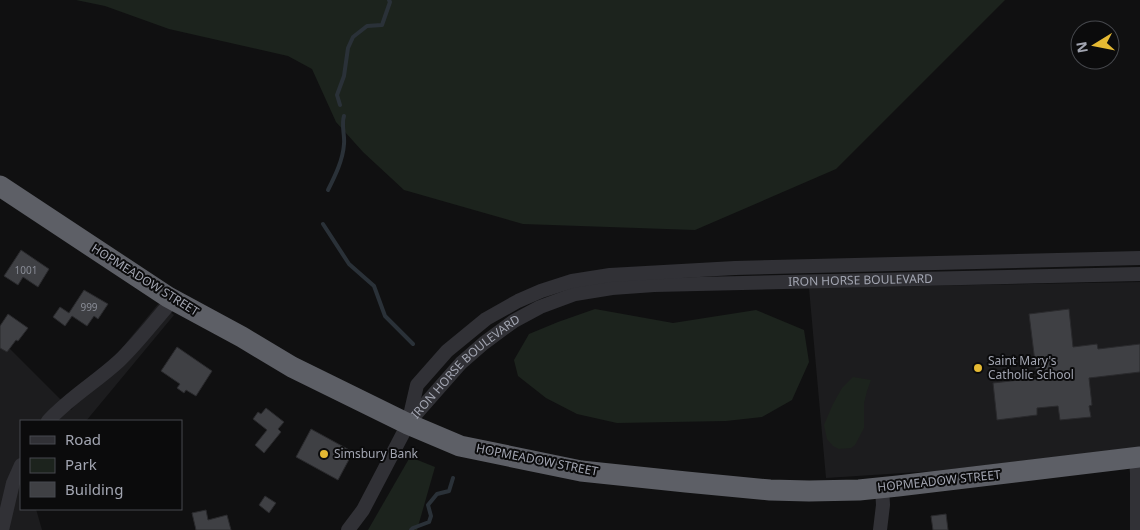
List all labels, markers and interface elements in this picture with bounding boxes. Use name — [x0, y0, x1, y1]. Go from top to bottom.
north arrow — [1070, 20, 1120, 70]
text: N — [1071, 40, 1092, 55]
street label: HOPMEADOW STREET — [88, 240, 203, 320]
house number: 1001 — [15, 263, 37, 277]
street label: IRON HORSE BOULEVARD — [788, 270, 933, 290]
house number: 999 — [80, 300, 98, 314]
street label: IRON HORSE BOULEVARD — [407, 310, 523, 422]
place label: Saint Mary's Catholic School — [988, 352, 1074, 383]
marker: Saint Mary's Catholic School — [972, 362, 984, 374]
legend — [20, 420, 182, 510]
text: Road — [65, 429, 101, 449]
street label: HOPMEADOW STREET — [475, 439, 600, 480]
place label: Simsbury Bank — [334, 445, 419, 462]
marker: Simsbury Bank — [318, 448, 330, 460]
text: Park — [65, 454, 97, 474]
street label: HOPMEADOW STREET — [877, 466, 1002, 495]
text: Building — [65, 479, 123, 499]

